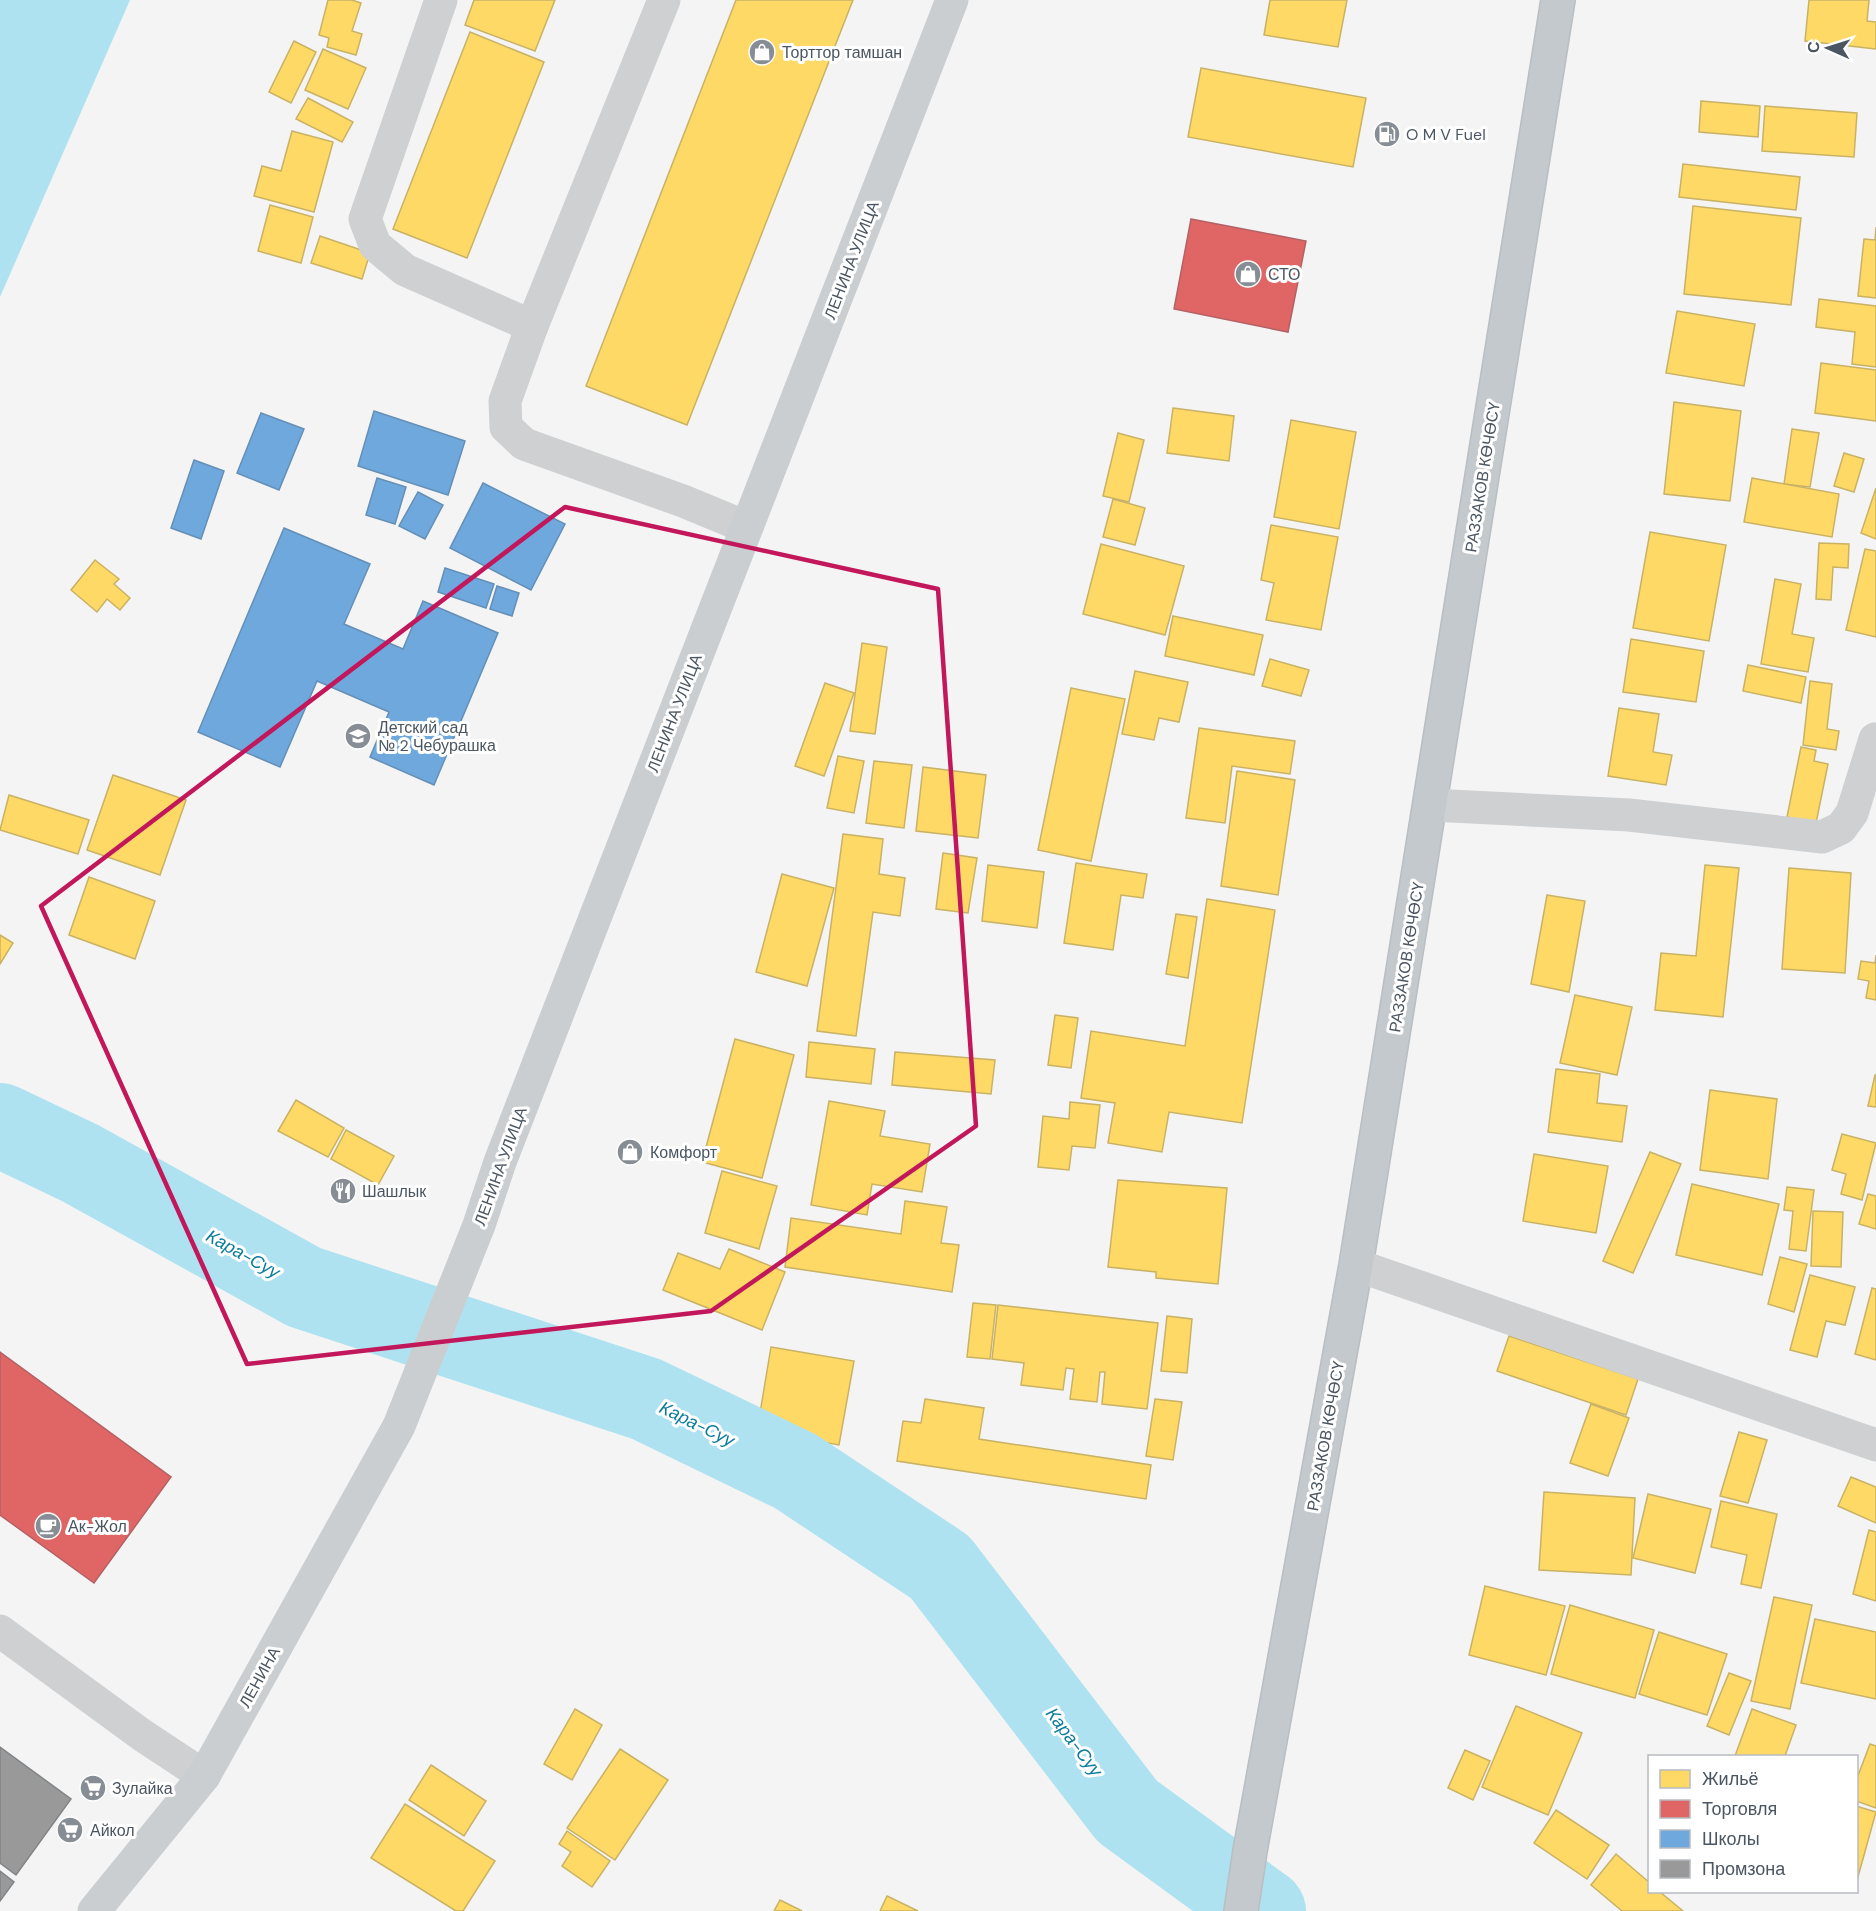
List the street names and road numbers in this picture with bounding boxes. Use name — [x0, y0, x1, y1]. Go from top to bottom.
street label: ЛЕНИНА УЛИЦА — [819, 198, 884, 322]
street label: РАЗЗАКОВ КӨЧӨСҮ — [1460, 400, 1505, 554]
street label: ЛЕНИНА УЛИЦА — [642, 651, 707, 775]
street label: РАЗЗАКОВ КӨЧӨСҮ — [1384, 880, 1429, 1034]
street label: ЛЕНИНА УЛИЦА — [469, 1104, 532, 1228]
street label: РАЗЗАКОВ КӨЧӨСҮ — [1302, 1359, 1349, 1513]
street label: ЛЕНИНА — [234, 1643, 285, 1711]

